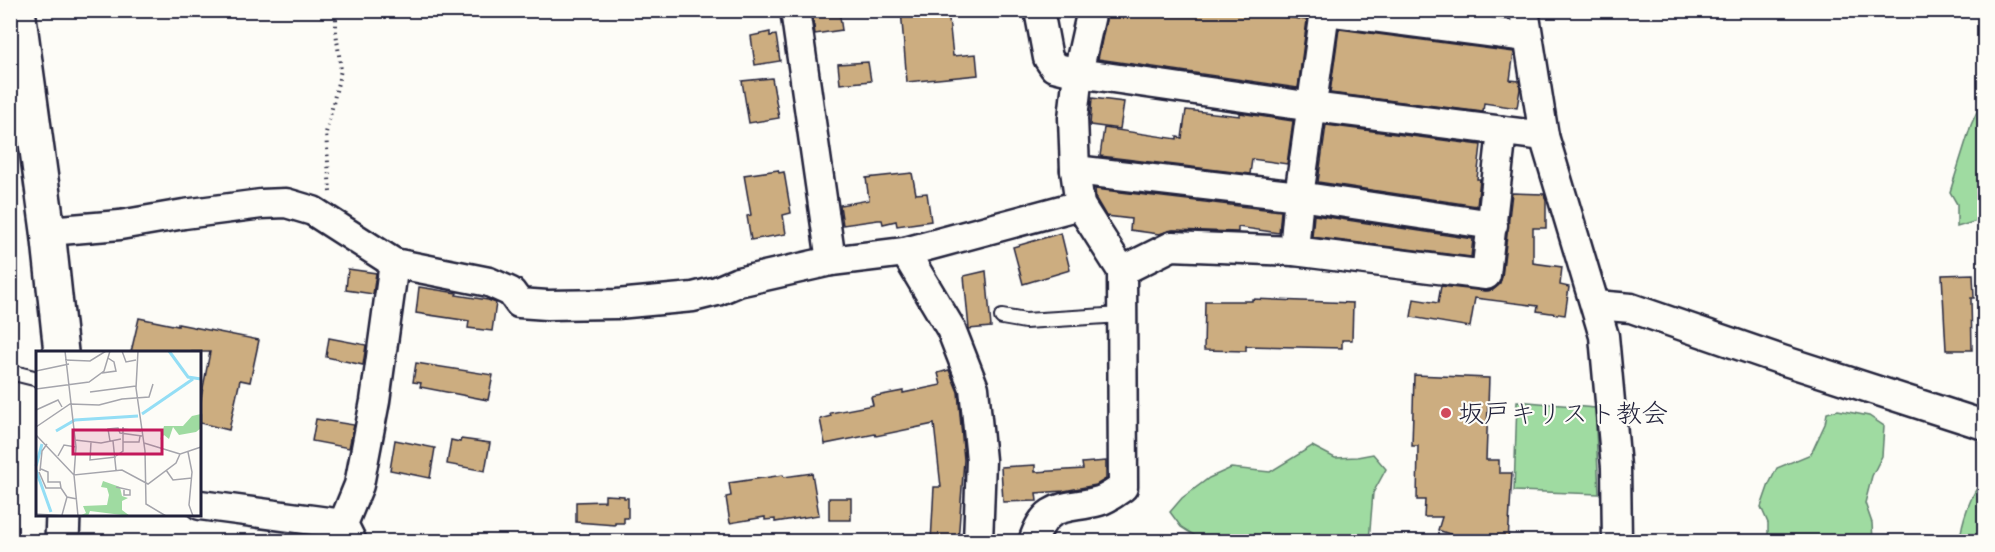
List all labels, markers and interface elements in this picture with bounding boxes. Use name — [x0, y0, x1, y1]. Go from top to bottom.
inset map — [36, 351, 201, 516]
place label: 坂戸キリスト教会 — [1458, 397, 1668, 429]
marker: 坂戸キリスト教会 — [1439, 406, 1453, 420]

